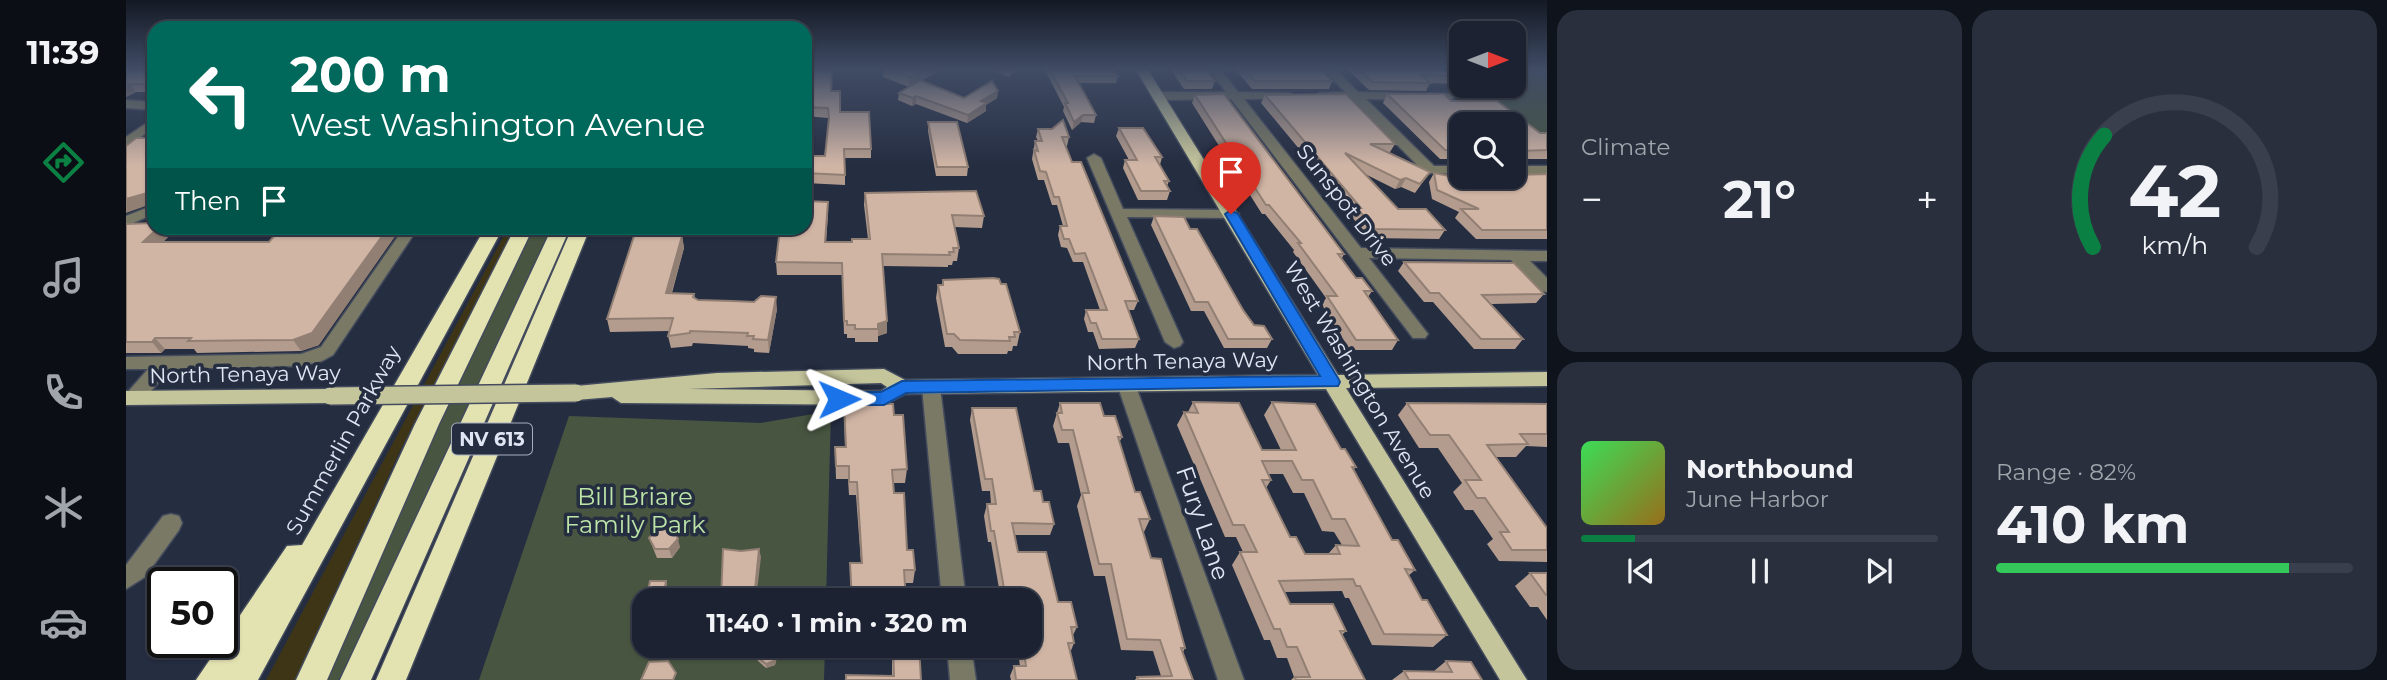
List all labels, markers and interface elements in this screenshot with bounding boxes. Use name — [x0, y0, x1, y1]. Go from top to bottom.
north arrow — [1449, 21, 1526, 98]
map controls — [1449, 21, 1526, 189]
text: 11:39 — [27, 33, 99, 72]
text: 200 m — [290, 45, 451, 104]
icon: left — [175, 49, 266, 140]
text: West Washington Avenue — [290, 105, 705, 144]
button: search — [1449, 112, 1526, 189]
text: Climate — [1581, 133, 1670, 161]
icon: directions — [39, 138, 88, 187]
street label: Sunspot Drive — [1292, 139, 1402, 271]
pin — [1201, 142, 1261, 214]
text: 42 — [2128, 147, 2221, 235]
icon: arrive — [1212, 153, 1250, 191]
text: 21° — [1723, 168, 1796, 231]
text: − — [1581, 176, 1603, 223]
text: + — [1916, 176, 1938, 223]
icon: arrive — [255, 182, 293, 220]
text: Then — [175, 185, 241, 217]
text: km/h — [2141, 230, 2208, 260]
icon: music — [39, 253, 88, 302]
street label: West Washington Avenue — [1279, 257, 1441, 503]
street label: Summerlin Parkway — [281, 341, 406, 539]
street label: North Tenaya Way — [1086, 347, 1279, 375]
street label: North Tenaya Way — [149, 360, 342, 388]
position arrow — [802, 362, 876, 436]
icon: phone — [39, 368, 88, 417]
road number: NV 613 — [452, 424, 532, 454]
text: Northbound — [1686, 453, 1854, 485]
text: Range · 82% — [1996, 458, 2136, 486]
street label: Fury Lane — [1170, 462, 1236, 584]
park label: Bill Briare Family Park — [564, 482, 706, 539]
icon: climate — [39, 483, 88, 532]
text: June Harbor — [1686, 485, 1829, 513]
text: 410 km — [1996, 493, 2189, 556]
icon: previous — [1622, 552, 1660, 590]
icon: pause — [1741, 552, 1779, 590]
icon: next — [1860, 552, 1898, 590]
speed limit sign: 50 — [147, 567, 238, 658]
icon: car — [39, 598, 88, 647]
text: 11:40 · 1 min · 320 m — [706, 607, 968, 639]

